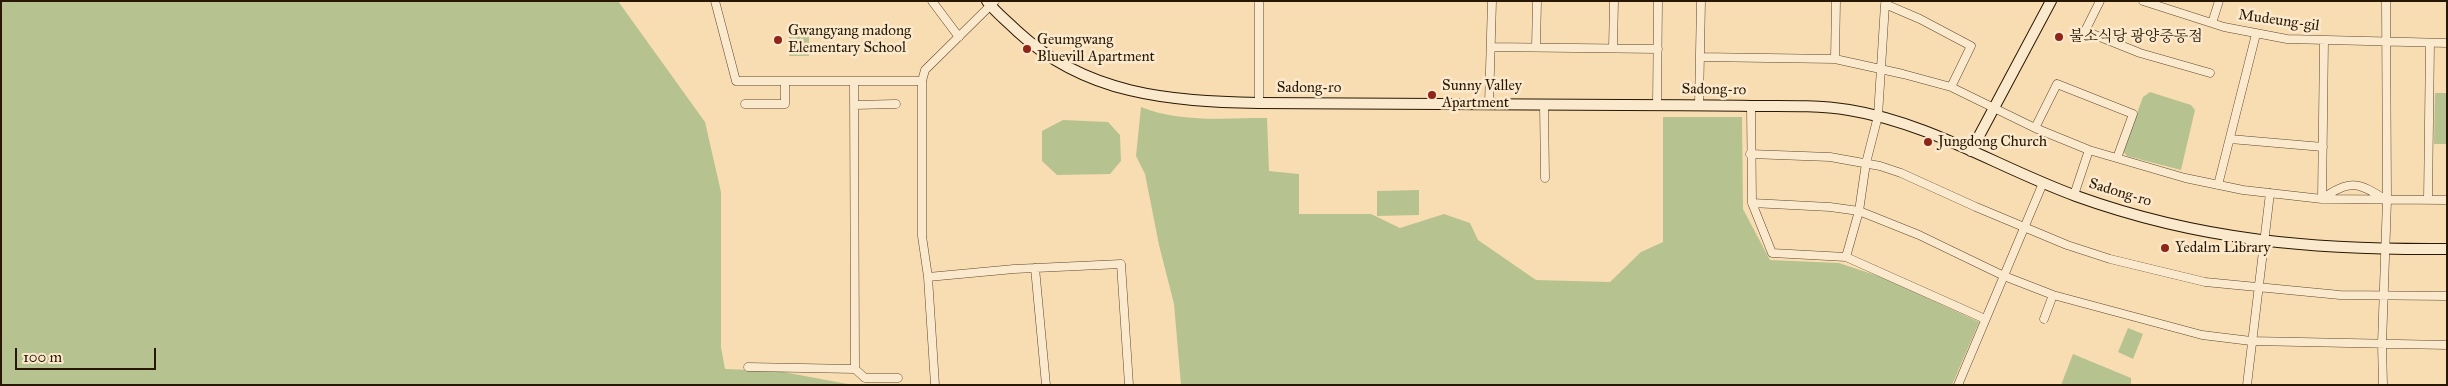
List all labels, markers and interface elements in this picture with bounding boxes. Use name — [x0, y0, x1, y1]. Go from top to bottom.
street label: Mudeung-gil — [2237, 6, 2321, 36]
place label: Gwangyang madong Elementary School — [788, 22, 911, 57]
place label: 불소식당 광양중동점 — [2069, 28, 2203, 46]
place label: Geumgwang Bluevill Apartment — [1037, 31, 1155, 66]
marker: 불소식당 광양중동점 — [2053, 31, 2065, 43]
marker: Gwangyang madong Elementary School — [772, 34, 784, 46]
marker: Geumgwang Bluevill Apartment — [1021, 43, 1033, 55]
place label: Sunny Valley Apartment — [1442, 77, 1522, 112]
street label: Sadong-ro — [1277, 79, 1341, 97]
street label: Sadong-ro — [1682, 80, 1746, 100]
marker: Sunny Valley Apartment — [1426, 89, 1438, 101]
place label: Jungdong Church — [1938, 133, 2047, 151]
marker: Jungdong Church — [1922, 136, 1934, 148]
street label: Sadong-ro — [2086, 175, 2154, 211]
place label: Yedalm Library — [2175, 239, 2271, 257]
marker: Yedalm Library — [2159, 242, 2171, 254]
scale bar — [18, 338, 159, 370]
text: 100 m — [23, 348, 62, 366]

